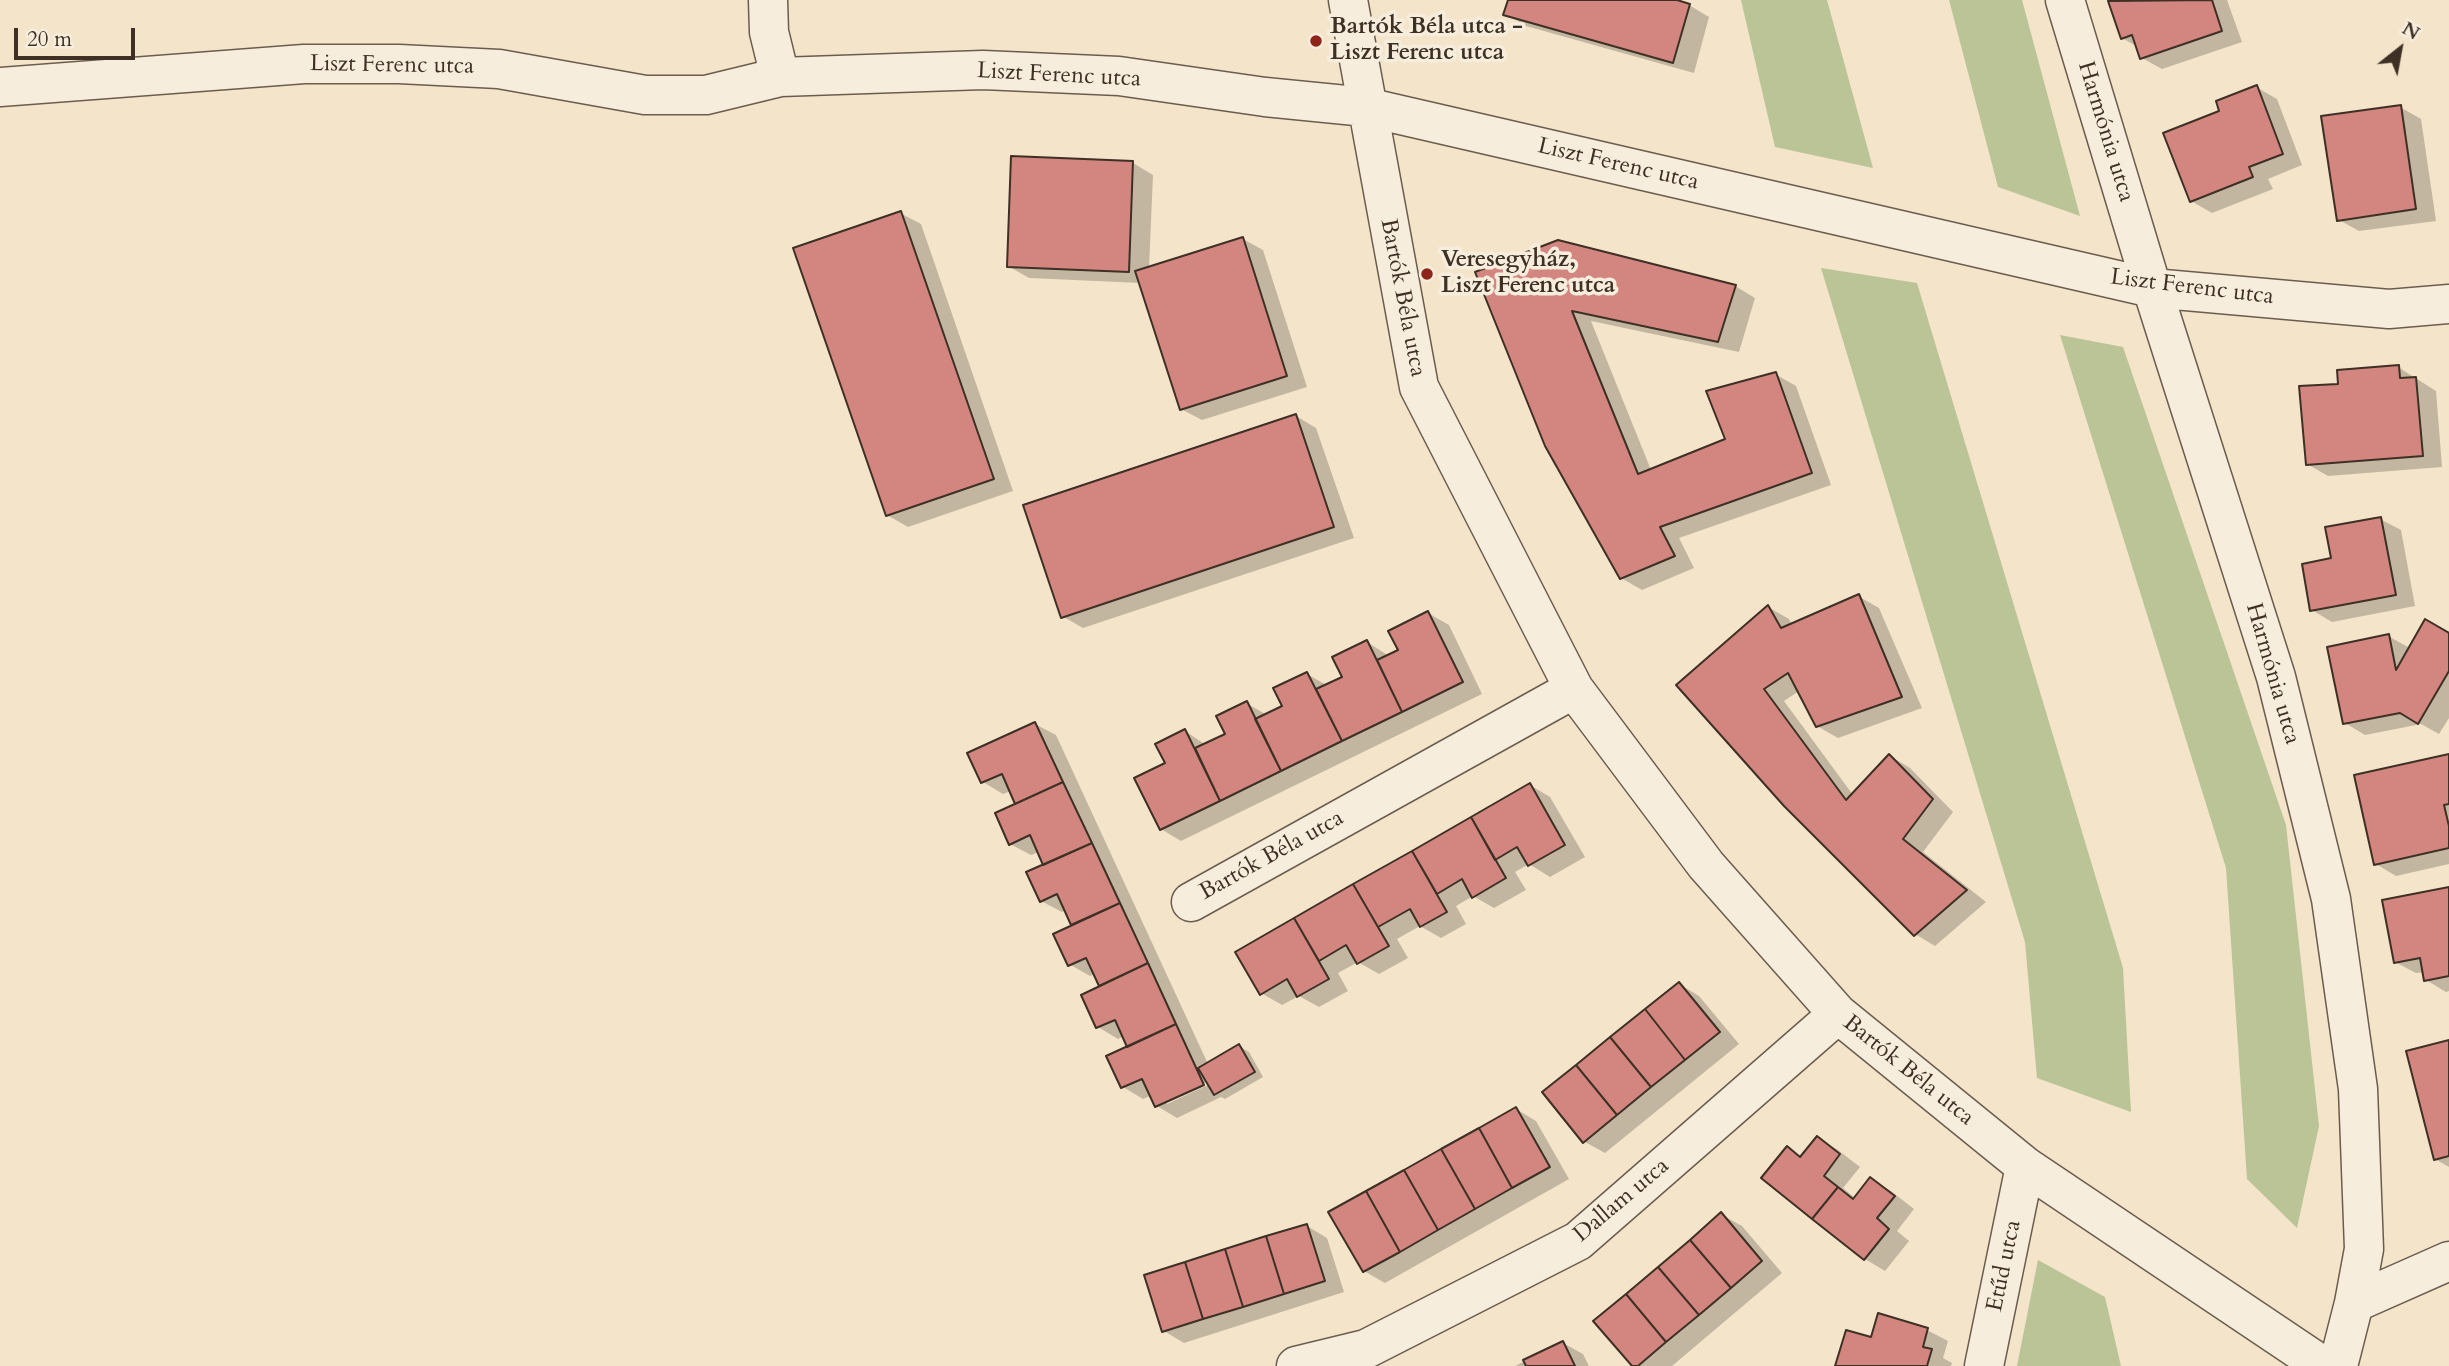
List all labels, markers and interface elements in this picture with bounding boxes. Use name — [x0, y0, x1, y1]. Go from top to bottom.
scale bar — [18, 14, 138, 58]
place label: Bartók Béla utca - Liszt Ferenc utca — [1330, 14, 1523, 68]
north arrow — [2365, 14, 2435, 84]
text: N — [2397, 16, 2425, 46]
text: 20 m — [27, 25, 72, 54]
marker: Bartók Béla utca - Liszt Ferenc utca — [1308, 33, 1324, 49]
street label: Liszt Ferenc utca — [310, 51, 474, 81]
street label: Liszt Ferenc utca — [976, 58, 1142, 94]
street label: Harmónia utca — [2071, 58, 2139, 206]
street label: Liszt Ferenc utca — [1535, 133, 1701, 197]
street label: Bartók Béla utca — [1373, 217, 1431, 379]
place label: Veresegyház, Liszt Ferenc utca — [1441, 247, 1615, 301]
street label: Liszt Ferenc utca — [2109, 264, 2275, 312]
marker: Veresegyház, Liszt Ferenc utca — [1419, 266, 1435, 282]
street label: Harmónia utca — [2239, 600, 2305, 748]
street label: Bartók Béla utca — [1195, 805, 1349, 907]
street label: Bartók Béla utca — [1837, 1010, 1979, 1132]
street label: Dallam utca — [1569, 1153, 1675, 1249]
street label: Etűd utca — [1982, 1218, 2028, 1314]

